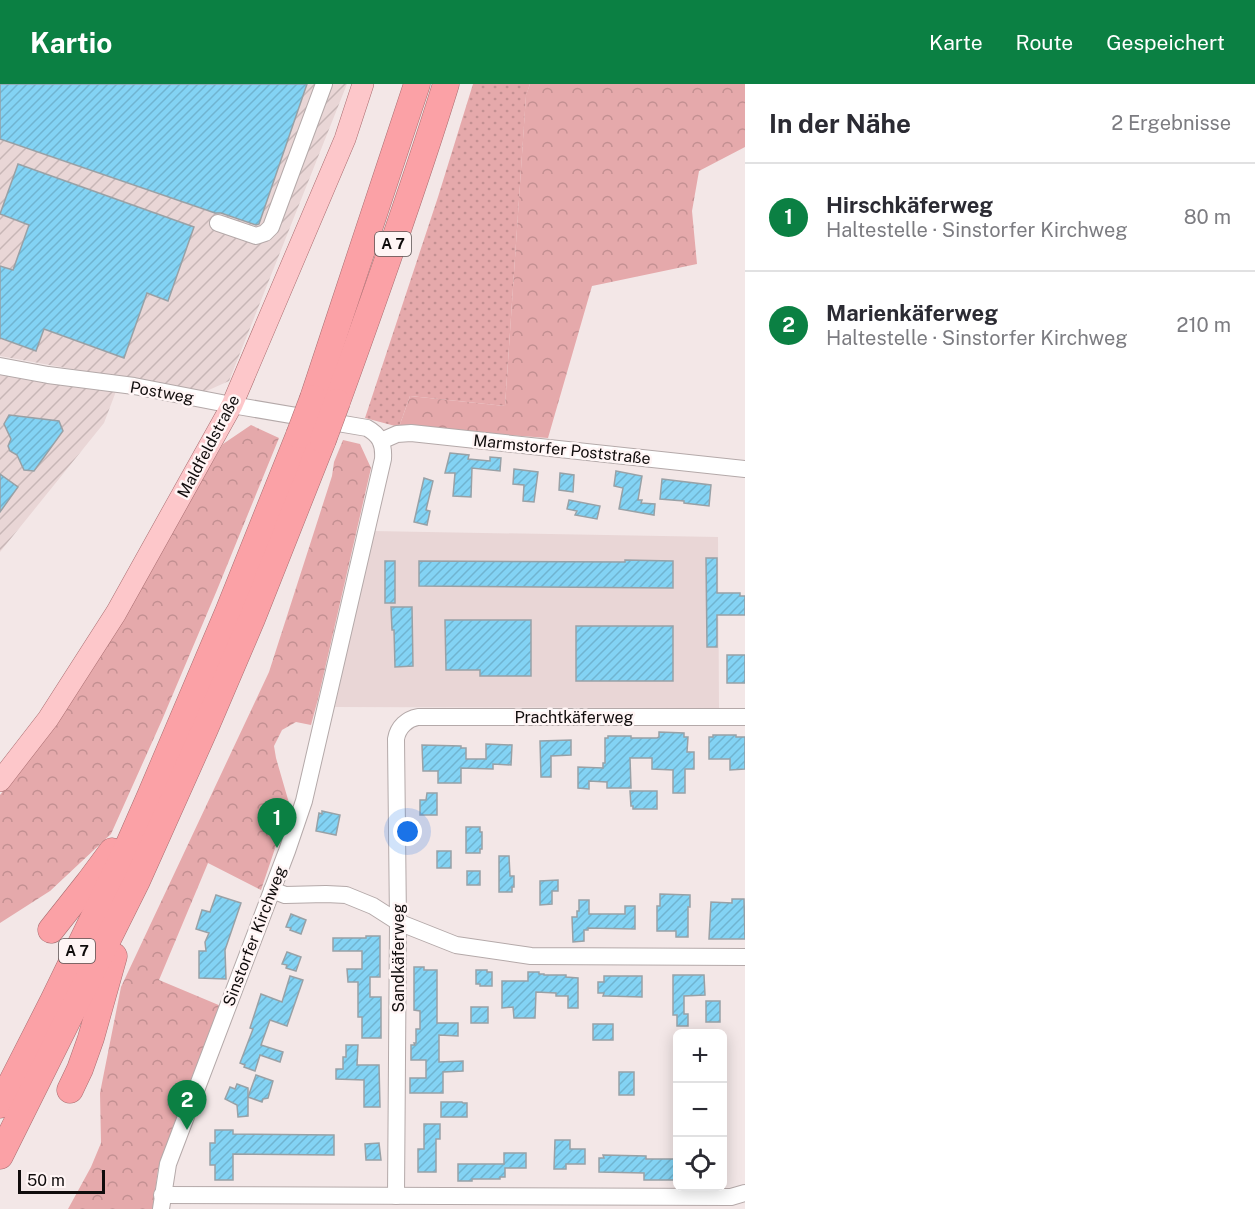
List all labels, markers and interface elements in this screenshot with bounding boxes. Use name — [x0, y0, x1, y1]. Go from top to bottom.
text: Kartio — [30, 26, 112, 59]
text: Karte — [929, 30, 983, 55]
text: Route — [1016, 30, 1073, 55]
text: Gespeichert — [1106, 30, 1225, 55]
text: In der Nähe — [769, 108, 911, 139]
text: 2 Ergebnisse — [1111, 111, 1231, 135]
text: Hirschkäferweg — [826, 192, 993, 218]
text: 1 — [784, 205, 793, 229]
text: 80 m — [1184, 205, 1231, 229]
text: Haltestelle · Sinstorfer Kirchweg — [826, 218, 1128, 242]
road number: A 7 — [375, 232, 411, 256]
text: Marienkäferweg — [826, 300, 998, 326]
text: 2 — [782, 313, 795, 337]
text: 210 m — [1177, 313, 1231, 337]
text: Haltestelle · Sinstorfer Kirchweg — [826, 326, 1128, 350]
street label: Postweg — [129, 378, 195, 407]
street label: Maldfeldstraße — [173, 392, 244, 501]
street label: Marmstorfer Poststraße — [472, 431, 652, 468]
street label: Prachtkäferweg — [514, 708, 634, 727]
pin: 1 — [258, 798, 296, 848]
your location — [393, 817, 422, 846]
street label: Sinstorfer Kirchweg — [219, 863, 290, 1009]
street label: Sandkäferweg — [389, 904, 408, 1012]
road number: A 7 — [59, 939, 95, 963]
map controls — [673, 1029, 727, 1191]
button: + — [673, 1029, 727, 1083]
pin: 2 — [168, 1080, 207, 1130]
button: − — [673, 1083, 727, 1137]
button: locate — [673, 1137, 727, 1191]
scale bar — [18, 1167, 105, 1194]
text: 50 m — [27, 1171, 65, 1190]

